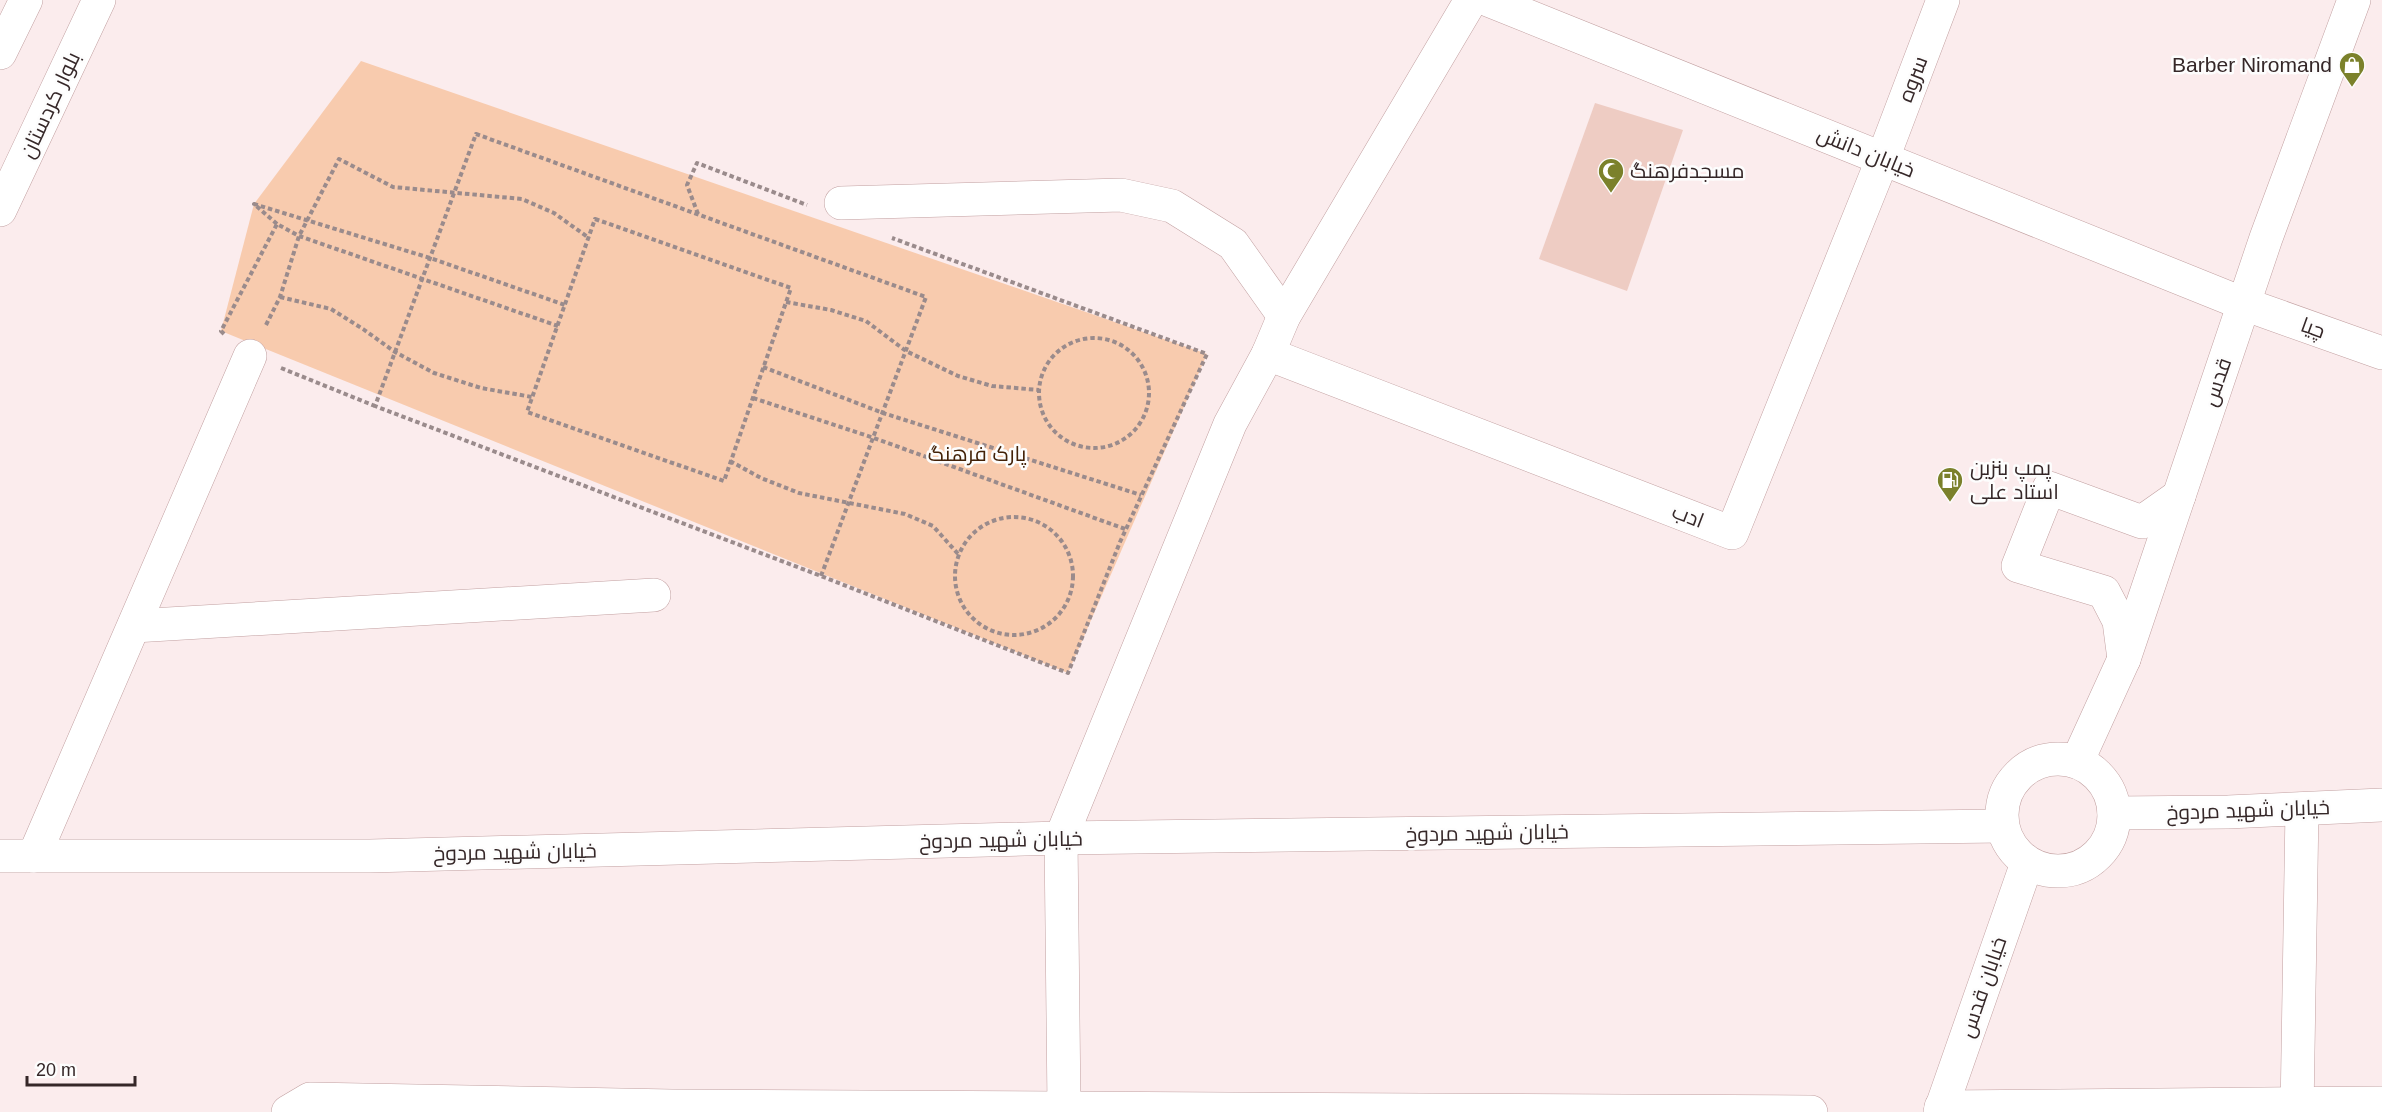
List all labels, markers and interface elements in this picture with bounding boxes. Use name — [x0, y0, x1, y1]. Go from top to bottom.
street label: بلوار کردستان — [15, 48, 86, 162]
shop icon: Barber Niromand — [2337, 50, 2367, 88]
street label: سروه — [1893, 53, 1933, 105]
place label: Barber Niromand — [2172, 53, 2332, 76]
street label: خیابان دانش — [1813, 122, 1918, 183]
mosque icon: مسجدفرهنگ — [1596, 156, 1626, 194]
place label: مسجدفرهنگ — [1630, 159, 1745, 183]
street label: چیا — [2297, 313, 2328, 345]
street label: قدس — [2198, 355, 2237, 410]
park label: پارک فرهنگ — [928, 442, 1027, 468]
place label: پمپ بنزین استاد علی — [1970, 456, 2059, 505]
fuel station icon: پمپ بنزین استاد علی — [1935, 465, 1965, 503]
street label: ادب — [1669, 499, 1707, 532]
street label: خیابان شهید مردوخ — [2166, 795, 2330, 827]
street label: خیابان شهید مردوخ — [1405, 820, 1569, 848]
street label: خیابان شهید مردوخ — [919, 827, 1083, 855]
street label: خیابان شهید مردوخ — [433, 839, 597, 867]
street label: خیابان قدس — [1955, 933, 2012, 1041]
scale bar — [27, 1049, 135, 1087]
text: 20 m — [36, 1060, 76, 1080]

